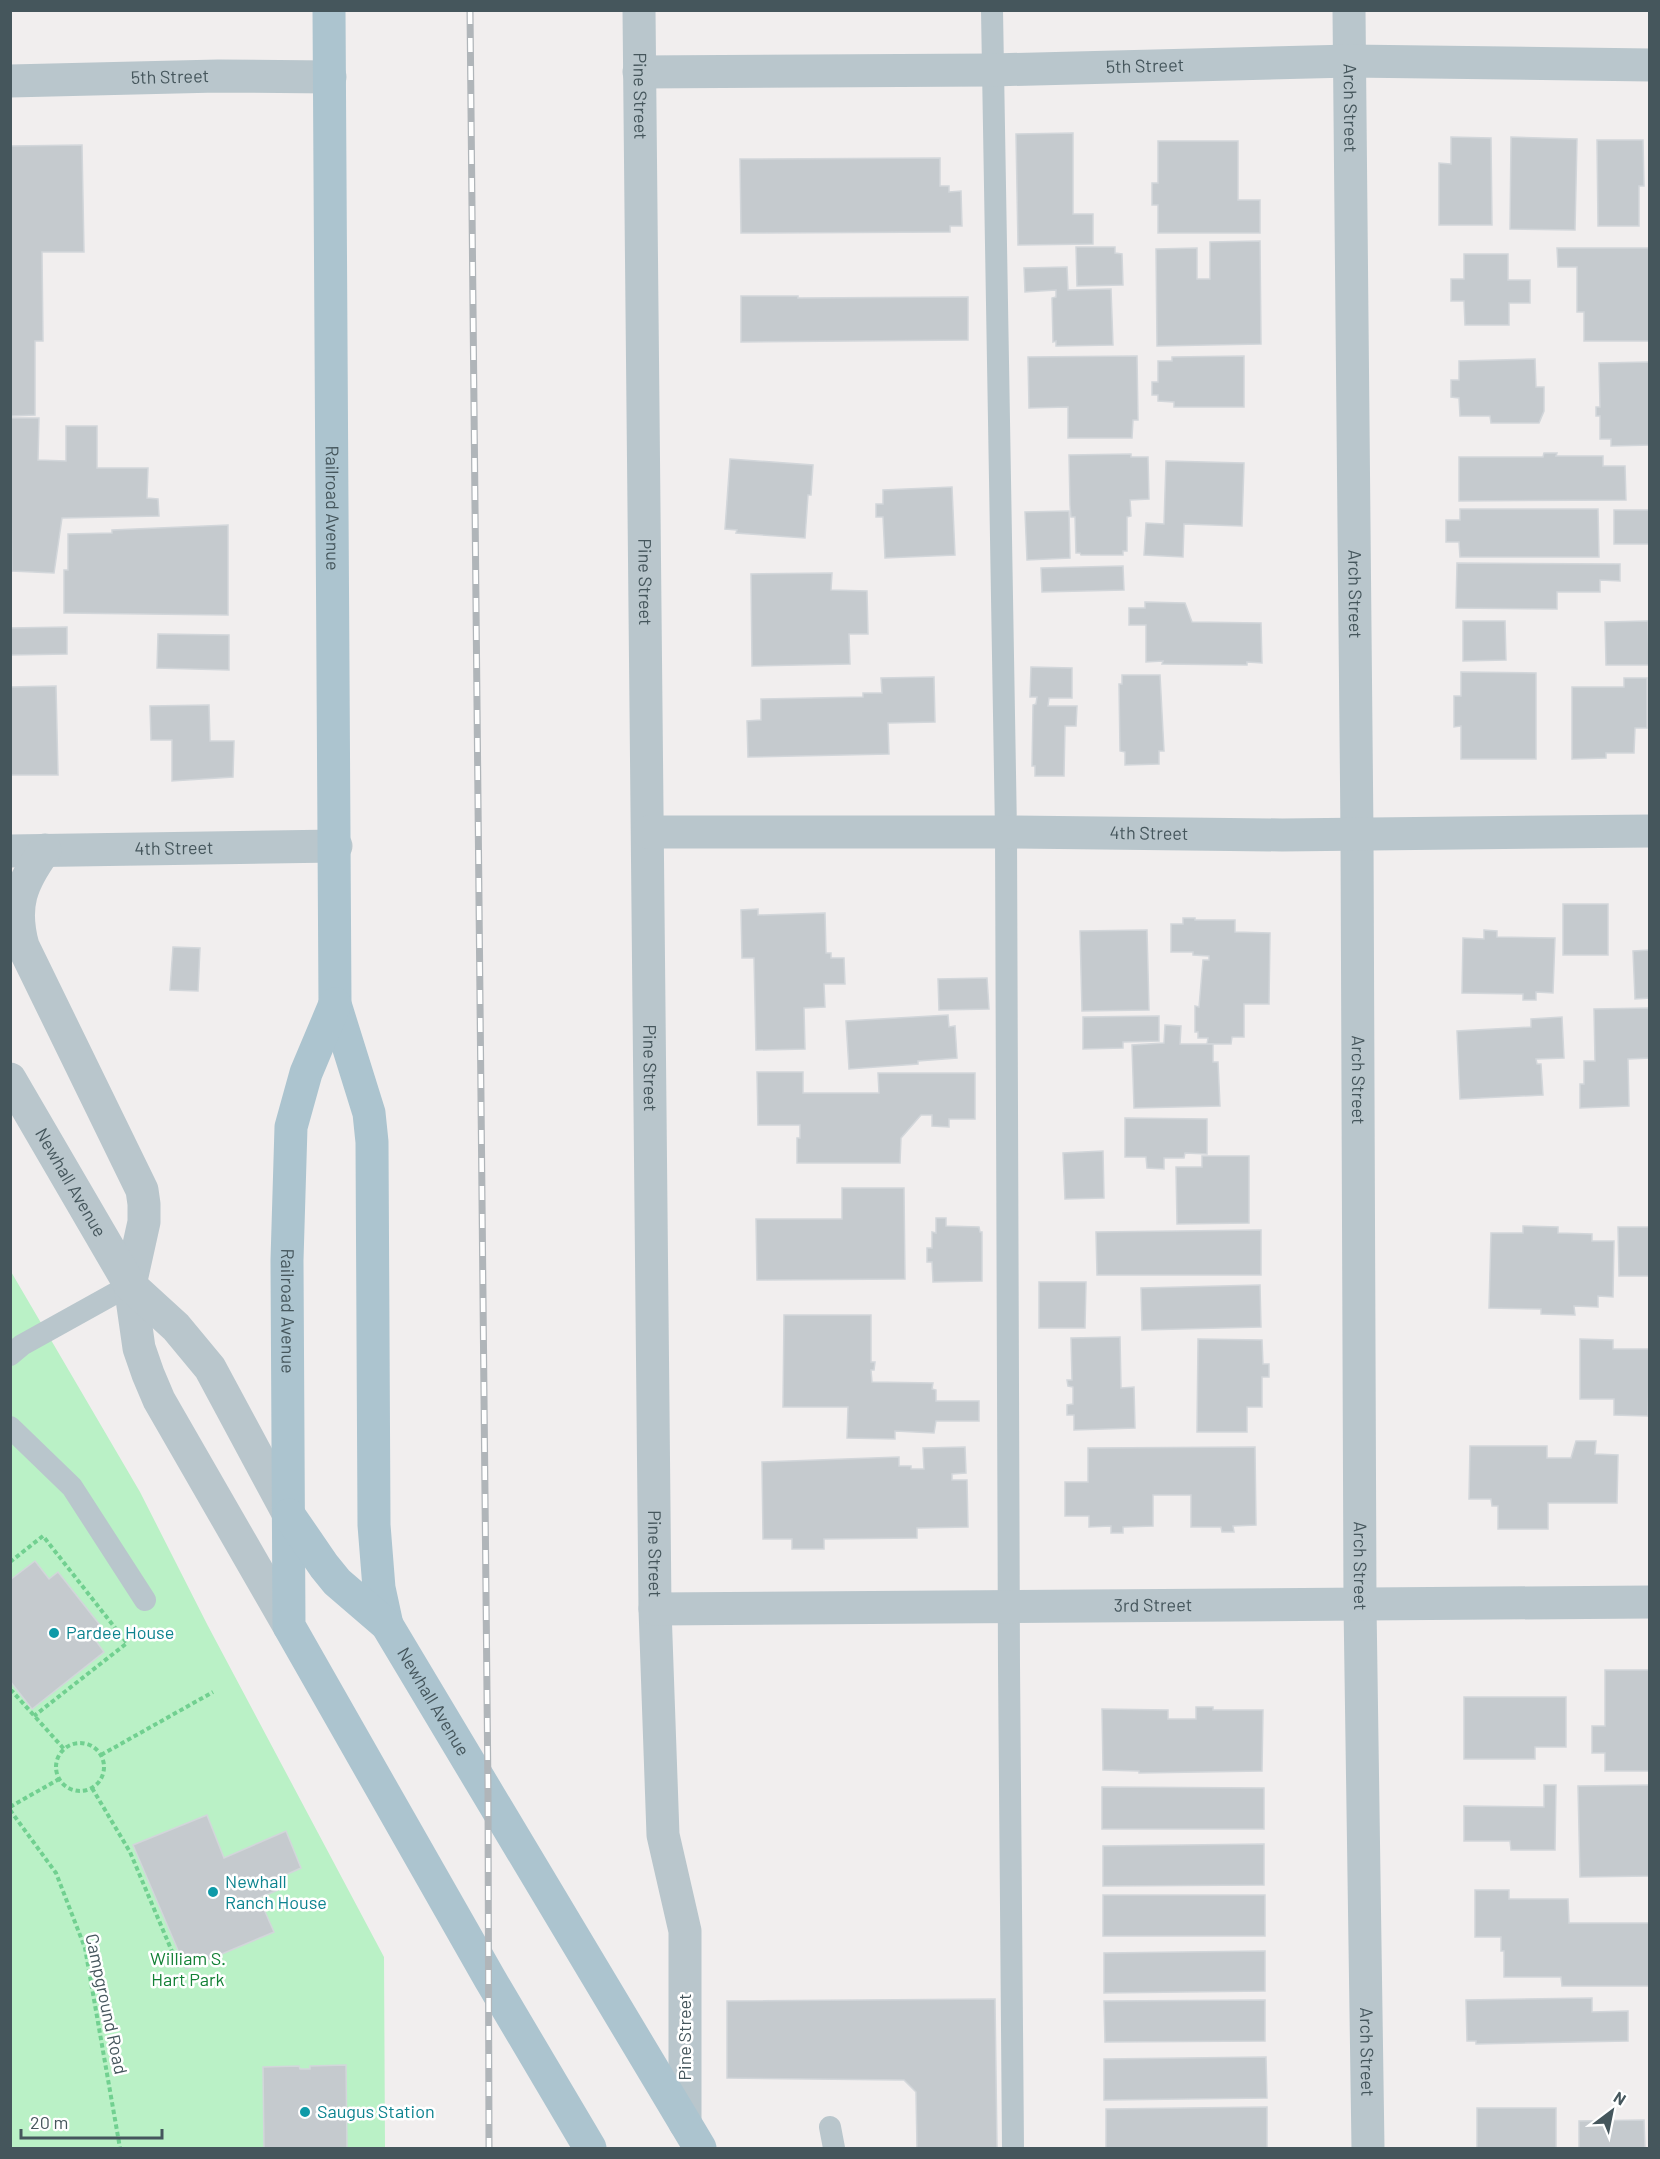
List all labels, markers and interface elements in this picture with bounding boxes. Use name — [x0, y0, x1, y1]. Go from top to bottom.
street label: Pine Street — [629, 52, 652, 140]
street label: 5th Street — [1105, 53, 1184, 77]
street label: Arch Street — [1340, 63, 1362, 153]
street label: 5th Street — [131, 64, 209, 88]
street label: Railroad Avenue — [322, 445, 344, 571]
street label: Pine Street — [634, 538, 657, 626]
street label: Arch Street — [1344, 549, 1367, 639]
street label: 4th Street — [1109, 821, 1189, 844]
street label: 4th Street — [134, 836, 214, 859]
street label: Pine Street — [639, 1024, 662, 1112]
street label: Arch Street — [1348, 1035, 1370, 1125]
street label: Newhall Avenue — [31, 1124, 112, 1241]
street label: Railroad Avenue — [277, 1248, 300, 1374]
street label: Pine Street — [644, 1510, 667, 1598]
street label: Arch Street — [1350, 1521, 1372, 1611]
street label: 3rd Street — [1114, 1593, 1192, 1616]
place label: Pardee House — [66, 1621, 174, 1643]
marker: Pardee House — [47, 1626, 61, 1640]
street label: Newhall Avenue — [393, 1643, 475, 1760]
place label: Newhall Ranch House — [225, 1870, 327, 1913]
marker: Newhall Ranch House — [206, 1885, 220, 1899]
street label: Campground Road — [81, 1931, 133, 2076]
park label: William S. Hart Park — [150, 1947, 226, 1990]
street label: Pine Street — [673, 1993, 695, 2081]
street label: Arch Street — [1356, 2007, 1379, 2097]
north arrow — [1582, 2081, 1642, 2141]
text: N — [1611, 2087, 1630, 2109]
place label: Saugus Station — [317, 2100, 435, 2122]
scale bar — [21, 2102, 162, 2140]
marker: Saugus Station — [298, 2105, 312, 2119]
text: 20 m — [30, 2111, 68, 2133]

